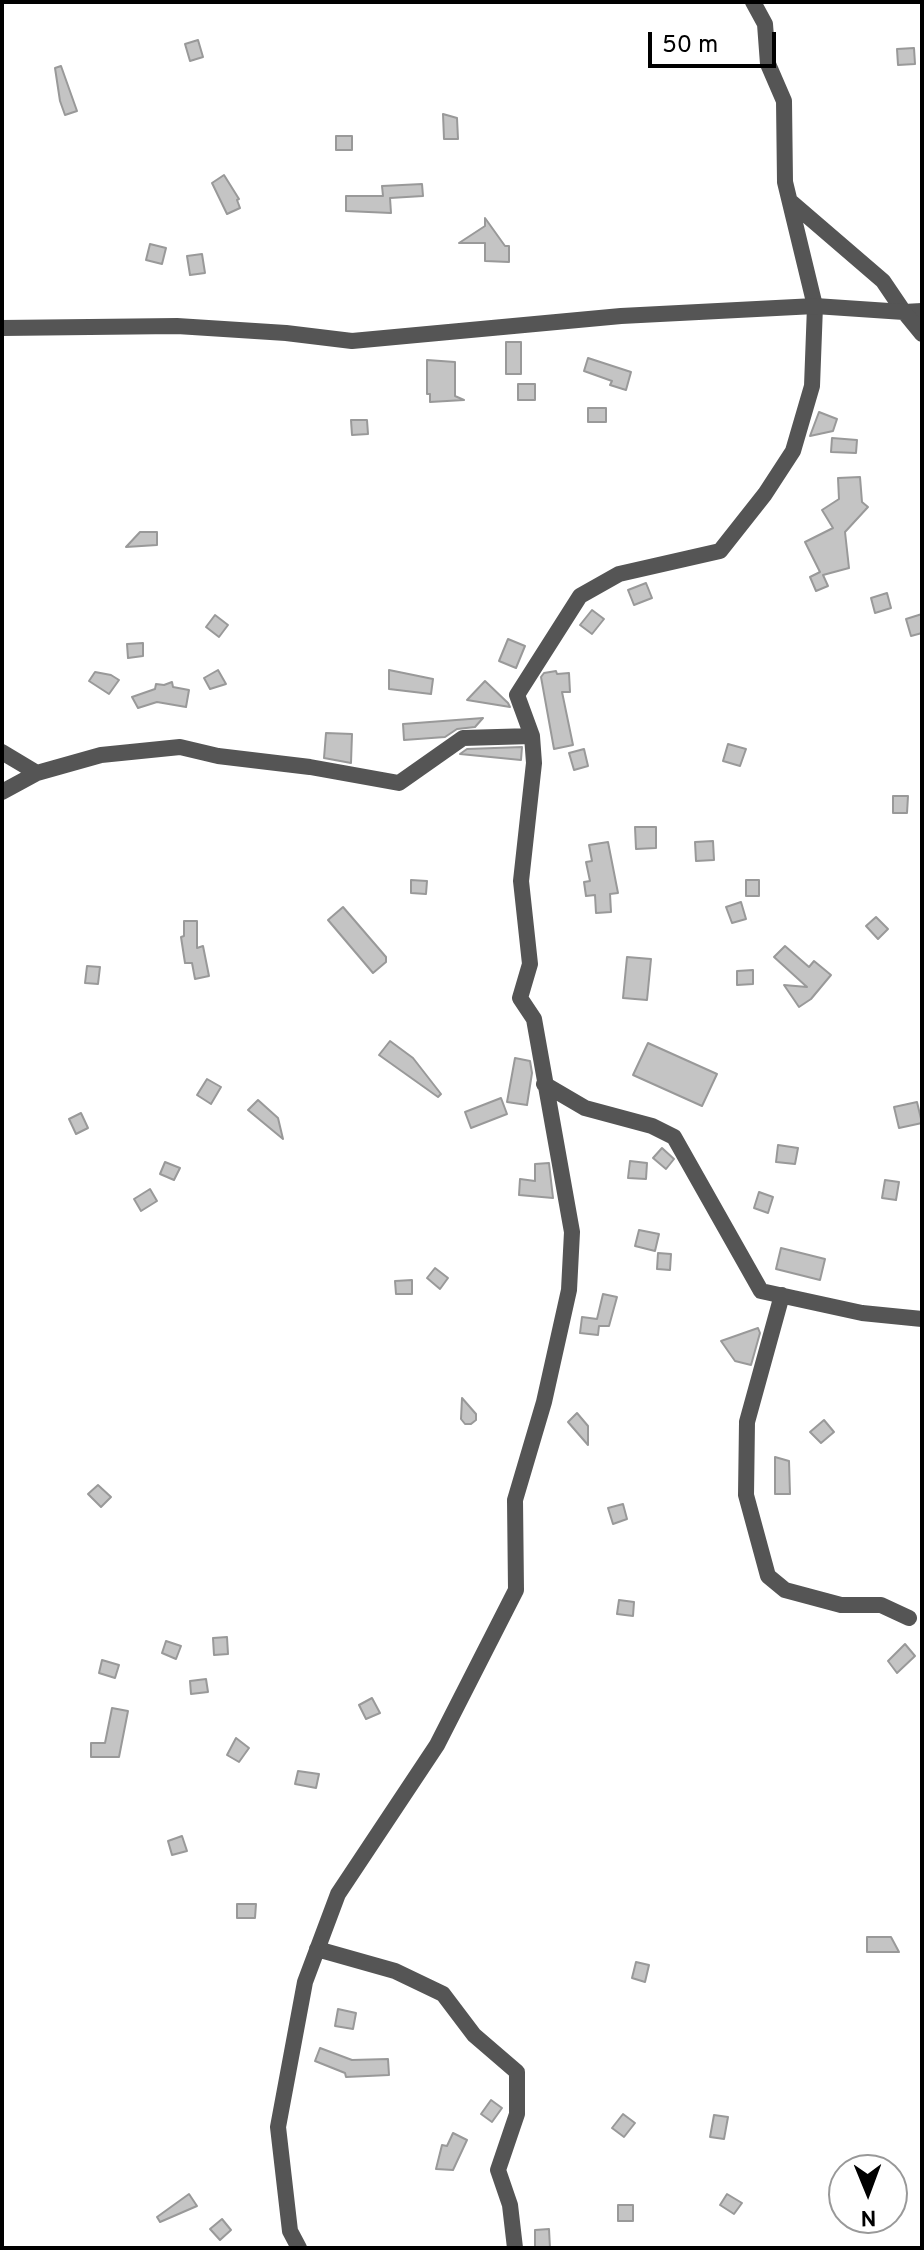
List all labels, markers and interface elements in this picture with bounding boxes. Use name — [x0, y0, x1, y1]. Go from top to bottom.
scale bar — [652, 16, 780, 66]
text: 50 m — [662, 31, 718, 61]
north arrow — [828, 2154, 908, 2234]
text: N — [860, 2203, 877, 2230]

